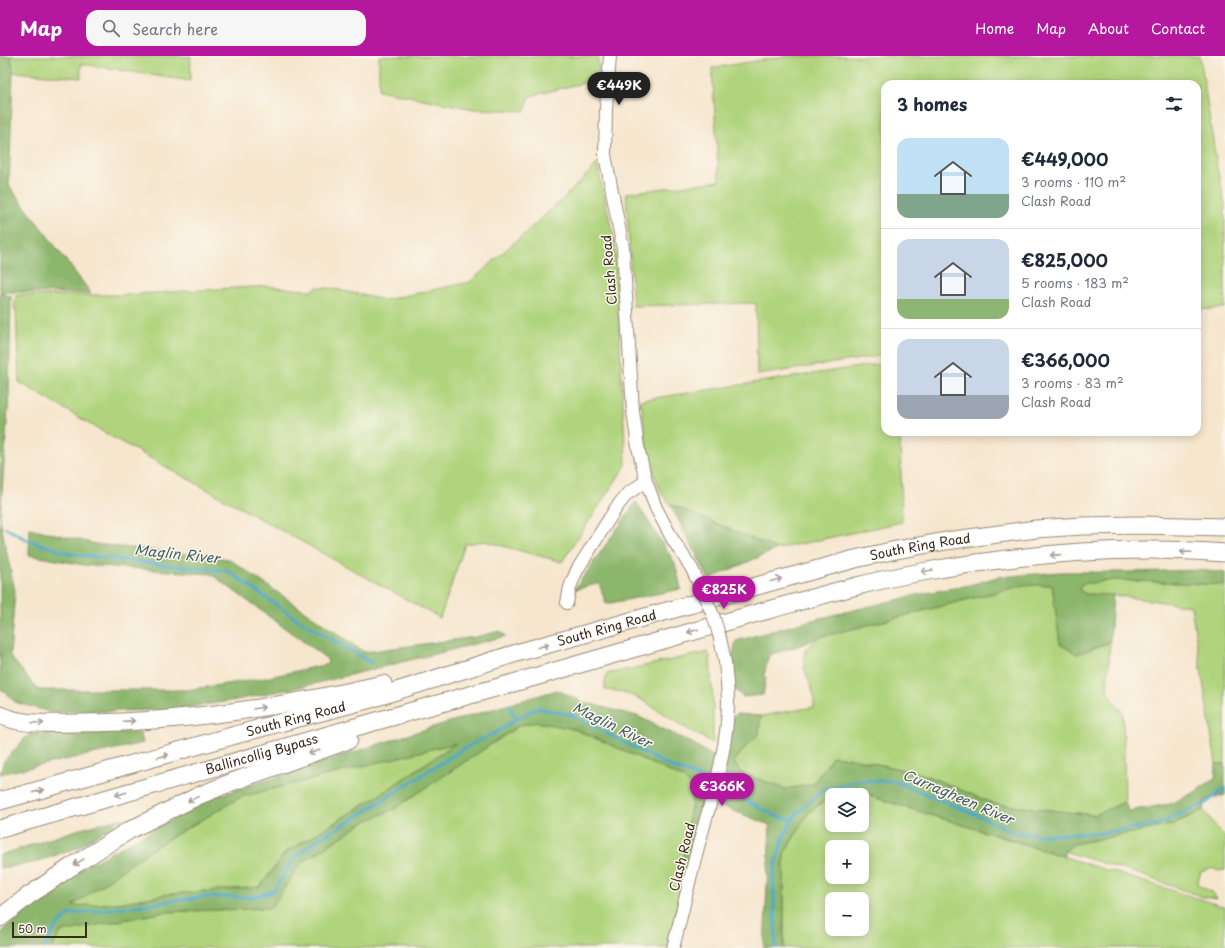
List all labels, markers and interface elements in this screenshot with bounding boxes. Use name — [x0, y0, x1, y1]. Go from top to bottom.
search box — [86, 10, 366, 46]
text: Map — [20, 14, 62, 42]
icon: search — [100, 17, 122, 39]
text: Search here — [132, 17, 218, 40]
text: Home — [975, 18, 1014, 39]
text: Map — [1036, 18, 1066, 39]
text: About — [1088, 18, 1129, 39]
text: Contact — [1151, 18, 1205, 39]
pin: €449K — [591, 72, 647, 106]
text: €449K — [596, 75, 642, 94]
text: 3 homes — [897, 91, 967, 117]
icon: filters — [1163, 93, 1185, 115]
text: €449,000 — [1021, 146, 1108, 172]
icon: home — [929, 154, 977, 202]
text: 3 rooms · 110 m² — [1021, 172, 1126, 191]
text: Clash Road — [1021, 191, 1091, 210]
street label: Clash Road — [596, 234, 621, 306]
text: €825,000 — [1021, 247, 1108, 273]
icon: home — [929, 255, 977, 303]
text: 5 rooms · 183 m² — [1021, 273, 1129, 292]
text: Clash Road — [1021, 292, 1091, 311]
text: €366,000 — [1021, 347, 1110, 373]
icon: home — [929, 355, 977, 403]
text: 3 rooms · 83 m² — [1021, 373, 1124, 392]
text: Clash Road — [1021, 392, 1091, 411]
street label: South Ring Road — [868, 528, 972, 565]
water label: Maglin River — [134, 539, 222, 569]
one-way arrow — [1180, 548, 1193, 556]
one-way arrow — [1050, 551, 1063, 558]
one-way arrow — [921, 567, 934, 575]
pin: €825K — [696, 576, 752, 610]
one-way arrow — [769, 576, 782, 584]
text: €825K — [701, 579, 747, 598]
street label: South Ring Road — [555, 604, 658, 650]
one-way arrow — [687, 628, 700, 635]
one-way arrow — [536, 642, 549, 649]
street label: South Ring Road — [244, 696, 348, 741]
water label: Maglin River — [569, 696, 657, 753]
one-way arrow — [252, 704, 265, 712]
one-way arrow — [122, 718, 135, 725]
one-way arrow — [31, 719, 44, 727]
street label: Ballincollig Bypass — [203, 728, 320, 778]
one-way arrow — [307, 749, 320, 756]
one-way arrow — [156, 752, 169, 759]
water label: Curragheen River — [899, 764, 1018, 830]
pin: €366K — [694, 773, 750, 807]
text: €366K — [699, 776, 745, 795]
one-way arrow — [31, 787, 44, 794]
map controls — [825, 788, 869, 936]
button: layers — [825, 788, 869, 832]
one-way arrow — [115, 791, 128, 798]
one-way arrow — [187, 796, 199, 803]
street label: Clash Road — [664, 820, 699, 893]
button: + — [825, 840, 869, 884]
one-way arrow — [73, 858, 85, 866]
button: − — [825, 892, 869, 936]
scale bar — [12, 920, 87, 939]
text: 50 m — [18, 920, 47, 937]

